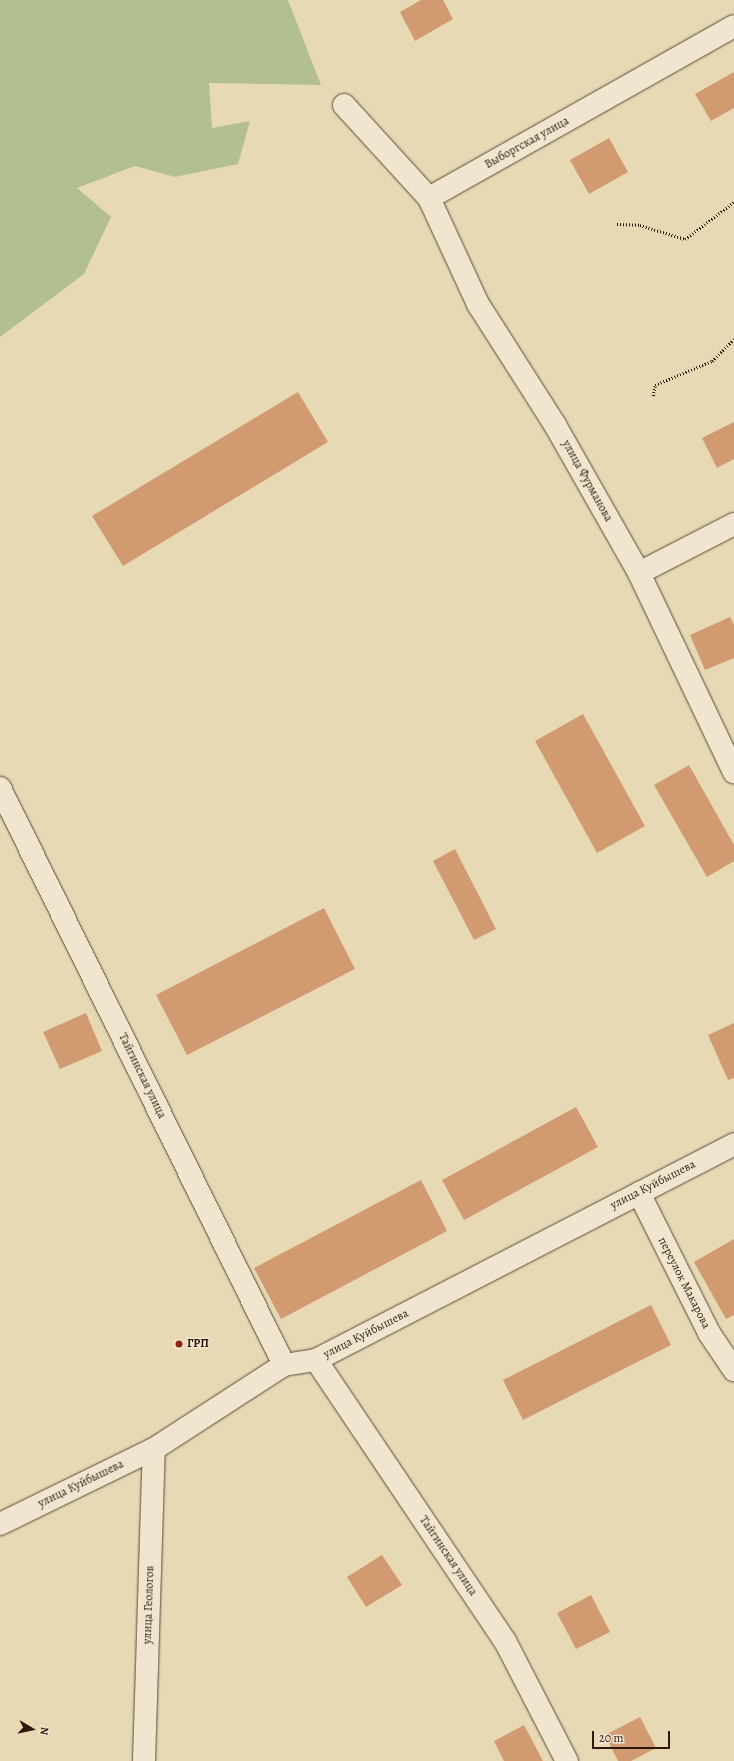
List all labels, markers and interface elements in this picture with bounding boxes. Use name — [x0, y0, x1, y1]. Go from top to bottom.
street label: Выборгская улица — [482, 114, 572, 172]
street label: улица Фурманова — [559, 438, 615, 524]
street label: Тайгинская улица — [115, 1031, 169, 1121]
street label: улица Куйбышева — [608, 1157, 698, 1213]
street label: переулок Макарова — [655, 1235, 713, 1331]
street label: улица Куйбышева — [321, 1306, 411, 1362]
place label: ГРП — [187, 1337, 209, 1351]
marker: ГРП — [174, 1339, 184, 1349]
street label: улица Куйбышева — [36, 1457, 126, 1511]
street label: Тайгинская улица — [416, 1513, 480, 1599]
street label: улица Геологов — [140, 1566, 158, 1644]
north arrow — [12, 1709, 52, 1749]
scale bar — [594, 1723, 672, 1749]
text: N — [36, 1726, 52, 1736]
text: 20 m — [599, 1730, 623, 1746]

